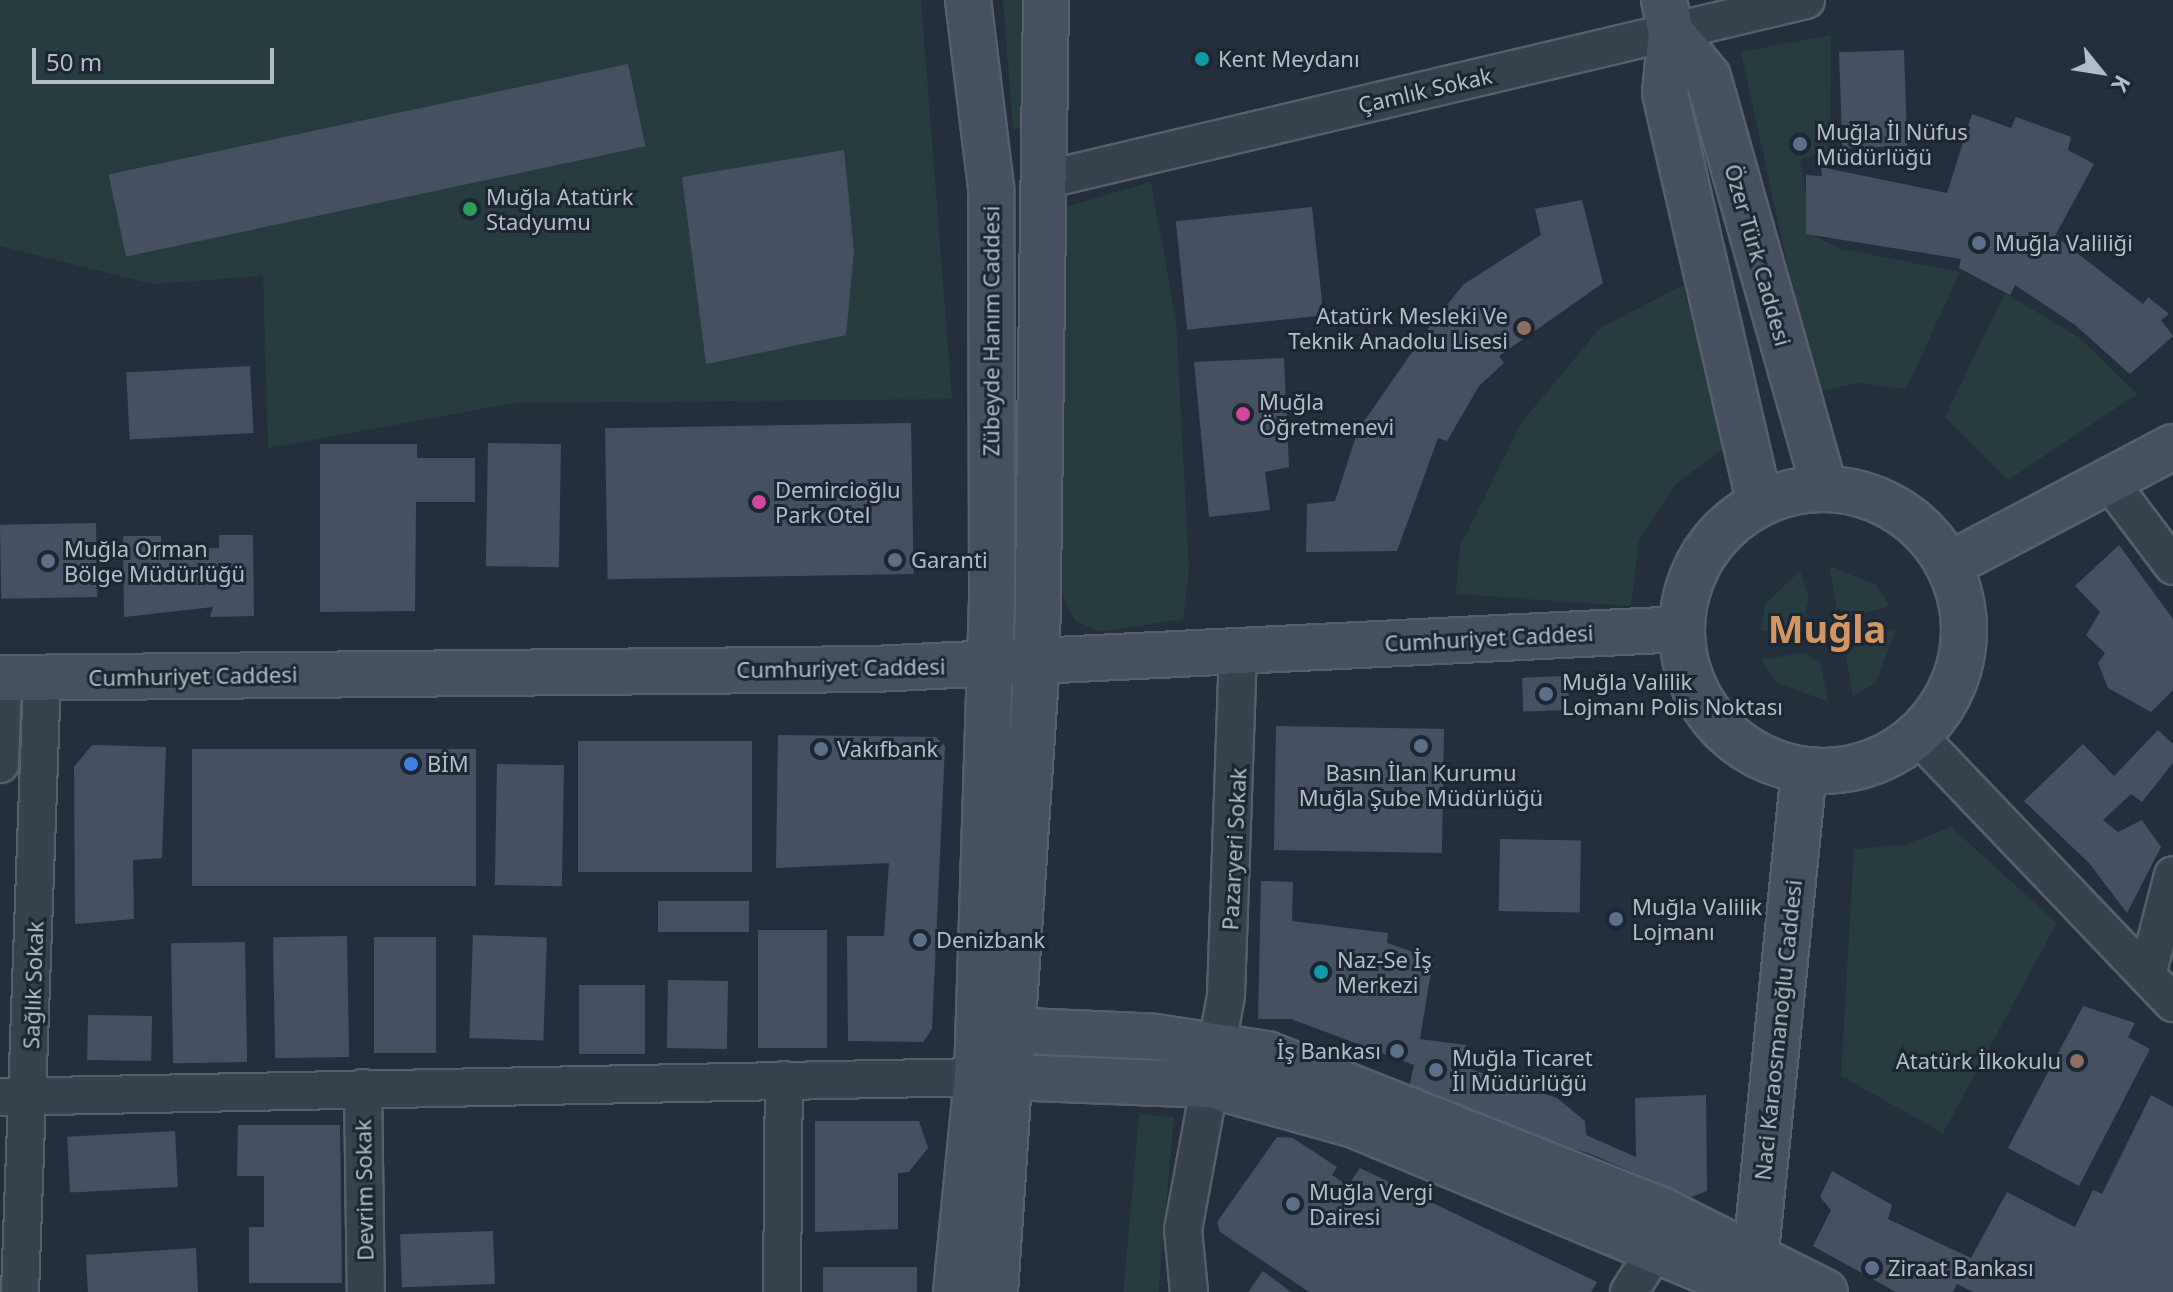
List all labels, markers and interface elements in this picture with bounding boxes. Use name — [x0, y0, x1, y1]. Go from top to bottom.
scale bar — [36, 32, 278, 82]
north arrow — [2061, 32, 2141, 112]
text: 50 m — [46, 45, 102, 78]
place label: Kent Meydanı — [1218, 46, 1360, 72]
marker: Kent Meydanı — [1193, 50, 1211, 68]
street label: Çamlık Sokak — [1355, 62, 1495, 118]
text: K — [2105, 70, 2138, 98]
place label: Muğla İl Nüfus Müdürlüğü — [1816, 118, 1968, 170]
marker: Muğla İl Nüfus Müdürlüğü — [1791, 135, 1809, 153]
street label: Özer Türk Caddesi — [1719, 161, 1797, 349]
place label: Muğla Atatürk Stadyumu — [486, 183, 634, 234]
marker: Muğla Atatürk Stadyumu — [461, 200, 479, 218]
street label: Zübeyde Hanım Caddesi — [978, 206, 1004, 456]
place label: Muğla Valiliği — [1995, 230, 2133, 256]
marker: Muğla Valiliği — [1970, 234, 1988, 252]
place label: Atatürk Mesleki Ve Teknik Anadolu Lisesi — [1288, 302, 1508, 354]
marker: Atatürk Mesleki Ve Teknik Anadolu Lisesi — [1515, 319, 1533, 337]
place label: Muğla Öğretmenevi — [1259, 388, 1394, 440]
marker: Muğla Öğretmenevi — [1234, 405, 1252, 423]
place label: Demircioğlu Park Otel — [775, 476, 901, 528]
marker: Demircioğlu Park Otel — [750, 493, 768, 511]
place label: Muğla Orman Bölge Müdürlüğü — [64, 535, 245, 586]
place label: Garanti — [911, 547, 988, 573]
marker: Garanti — [886, 551, 904, 569]
marker: Muğla Orman Bölge Müdürlüğü — [39, 552, 57, 570]
district label: Muğla — [1768, 606, 1886, 652]
street label: Cumhuriyet Caddesi — [1384, 619, 1594, 657]
street label: Cumhuriyet Caddesi — [736, 653, 946, 683]
street label: Cumhuriyet Caddesi — [88, 661, 298, 691]
place label: Muğla Valilik Lojmanı Polis Noktası — [1562, 668, 1783, 720]
marker: Muğla Valilik Lojmanı Polis Noktası — [1537, 685, 1555, 703]
place label: Vakıfbank — [837, 736, 938, 762]
marker: Basın İlan Kurumu Muğla Şube Müdürlüğü — [1412, 737, 1430, 755]
marker: Vakıfbank — [812, 740, 830, 758]
place label: BİM — [427, 751, 469, 777]
marker: BİM — [402, 755, 420, 773]
place label: Basın İlan Kurumu Muğla Şube Müdürlüğü — [1299, 759, 1543, 810]
street label: Pazaryeri Sokak — [1217, 767, 1251, 931]
street label: Naci Karaosmanoğlu Caddesi — [1749, 878, 1807, 1182]
place label: Muğla Valilik Lojmanı — [1632, 893, 1762, 944]
marker: Muğla Valilik Lojmanı — [1607, 910, 1625, 928]
street label: Sağlık Sokak — [18, 921, 48, 1049]
place label: Denizbank — [936, 927, 1045, 953]
marker: Denizbank — [911, 931, 929, 949]
place label: Naz-Se İş Merkezi — [1337, 946, 1432, 998]
marker: Naz-Se İş Merkezi — [1312, 963, 1330, 981]
place label: İş Bankası — [1277, 1038, 1381, 1064]
marker: İş Bankası — [1388, 1042, 1406, 1060]
place label: Muğla Ticaret İl Müdürlüğü — [1452, 1044, 1593, 1096]
place label: Atatürk İlkokulu — [1896, 1048, 2061, 1074]
marker: Atatürk İlkokulu — [2068, 1052, 2086, 1070]
marker: Muğla Ticaret İl Müdürlüğü — [1427, 1061, 1445, 1079]
street label: Devrim Sokak — [350, 1119, 378, 1261]
place label: Muğla Vergi Dairesi — [1309, 1178, 1433, 1230]
marker: Muğla Vergi Dairesi — [1284, 1195, 1302, 1213]
place label: Ziraat Bankası — [1888, 1255, 2034, 1281]
marker: Ziraat Bankası — [1863, 1259, 1881, 1277]

